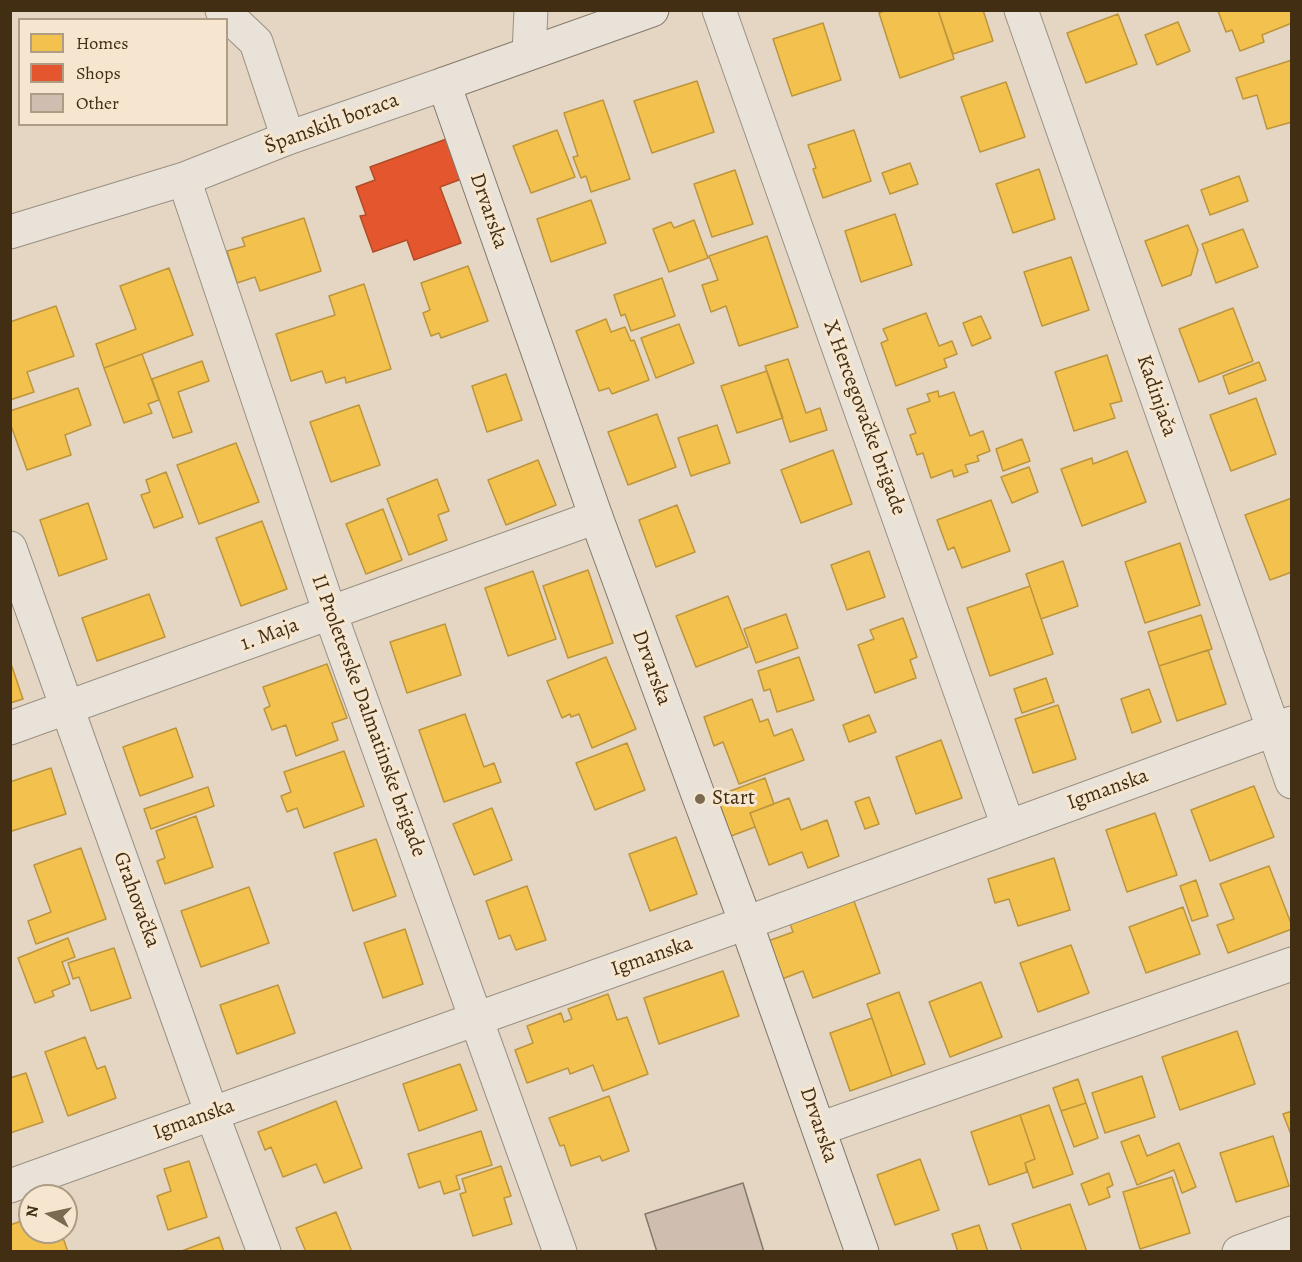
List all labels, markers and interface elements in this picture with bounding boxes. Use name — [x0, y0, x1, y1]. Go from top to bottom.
legend — [18, 18, 228, 126]
text: Homes — [76, 31, 128, 55]
text: Shops — [76, 61, 121, 85]
street label: Španskih boraca — [261, 88, 403, 160]
text: Other — [76, 91, 119, 115]
street label: Drvarska — [463, 170, 513, 252]
street label: X Hercegovačke brigade — [817, 317, 911, 519]
street label: Kadinjača — [1130, 352, 1182, 440]
street label: II Proleterske Dalmatinske brigade — [305, 571, 431, 861]
street label: 1. Maja — [237, 613, 303, 657]
street label: Drvarska — [626, 627, 676, 709]
street label: Igmanska — [1064, 764, 1152, 816]
place label: Start — [712, 786, 755, 812]
marker: Start — [693, 792, 707, 806]
street label: Grahovačka — [107, 849, 165, 951]
street label: Igmanska — [608, 931, 696, 983]
street label: Drvarska — [793, 1084, 843, 1166]
street label: Igmanska — [150, 1094, 238, 1146]
north arrow — [18, 1184, 78, 1244]
text: N — [20, 1204, 44, 1219]

